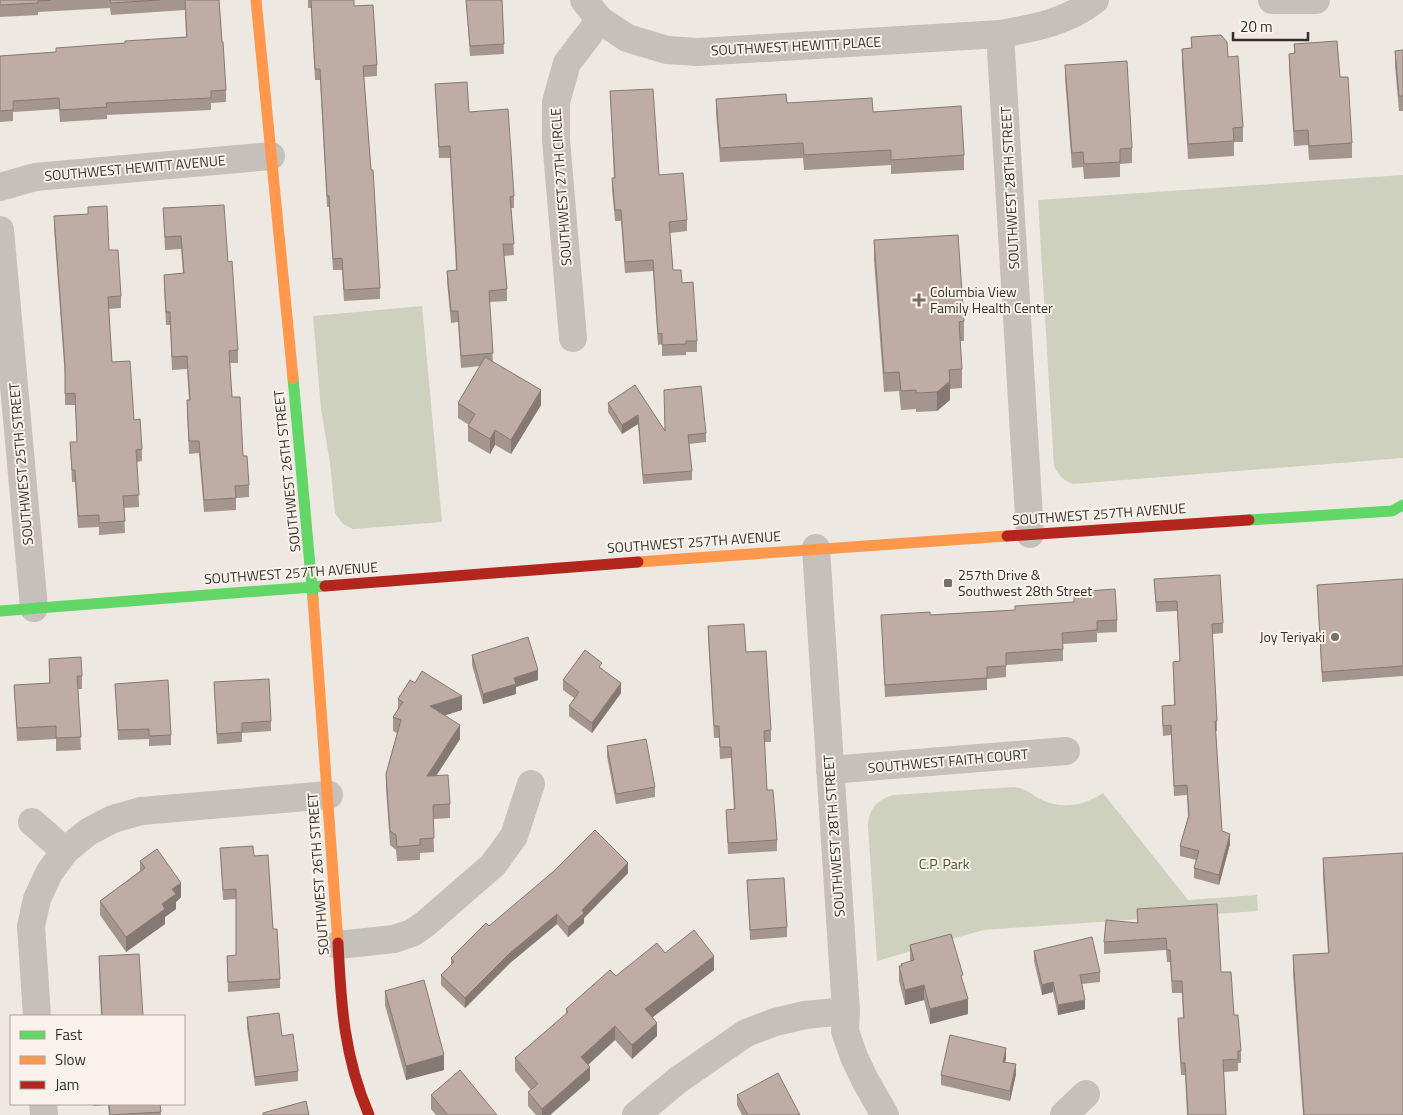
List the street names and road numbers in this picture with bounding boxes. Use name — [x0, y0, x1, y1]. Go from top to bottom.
street label: SOUTHWEST HEWITT PLACE — [710, 31, 882, 60]
street label: SOUTHWEST 28TH STREET — [995, 106, 1024, 270]
street label: SOUTHWEST 27TH CIRCLE — [544, 107, 576, 267]
street label: SOUTHWEST HEWITT AVENUE — [44, 149, 227, 186]
street label: SOUTHWEST 25TH STREET — [3, 381, 38, 546]
street label: SOUTHWEST 26TH STREET — [267, 388, 305, 553]
street label: SOUTHWEST 257TH AVENUE — [1011, 497, 1187, 530]
street label: SOUTHWEST 257TH AVENUE — [606, 525, 782, 558]
street label: SOUTHWEST 257TH AVENUE — [203, 556, 379, 589]
street label: SOUTHWEST FAITH COURT — [867, 743, 1030, 778]
street label: SOUTHWEST 28TH STREET — [817, 753, 850, 918]
street label: SOUTHWEST 26TH STREET — [301, 791, 334, 956]

